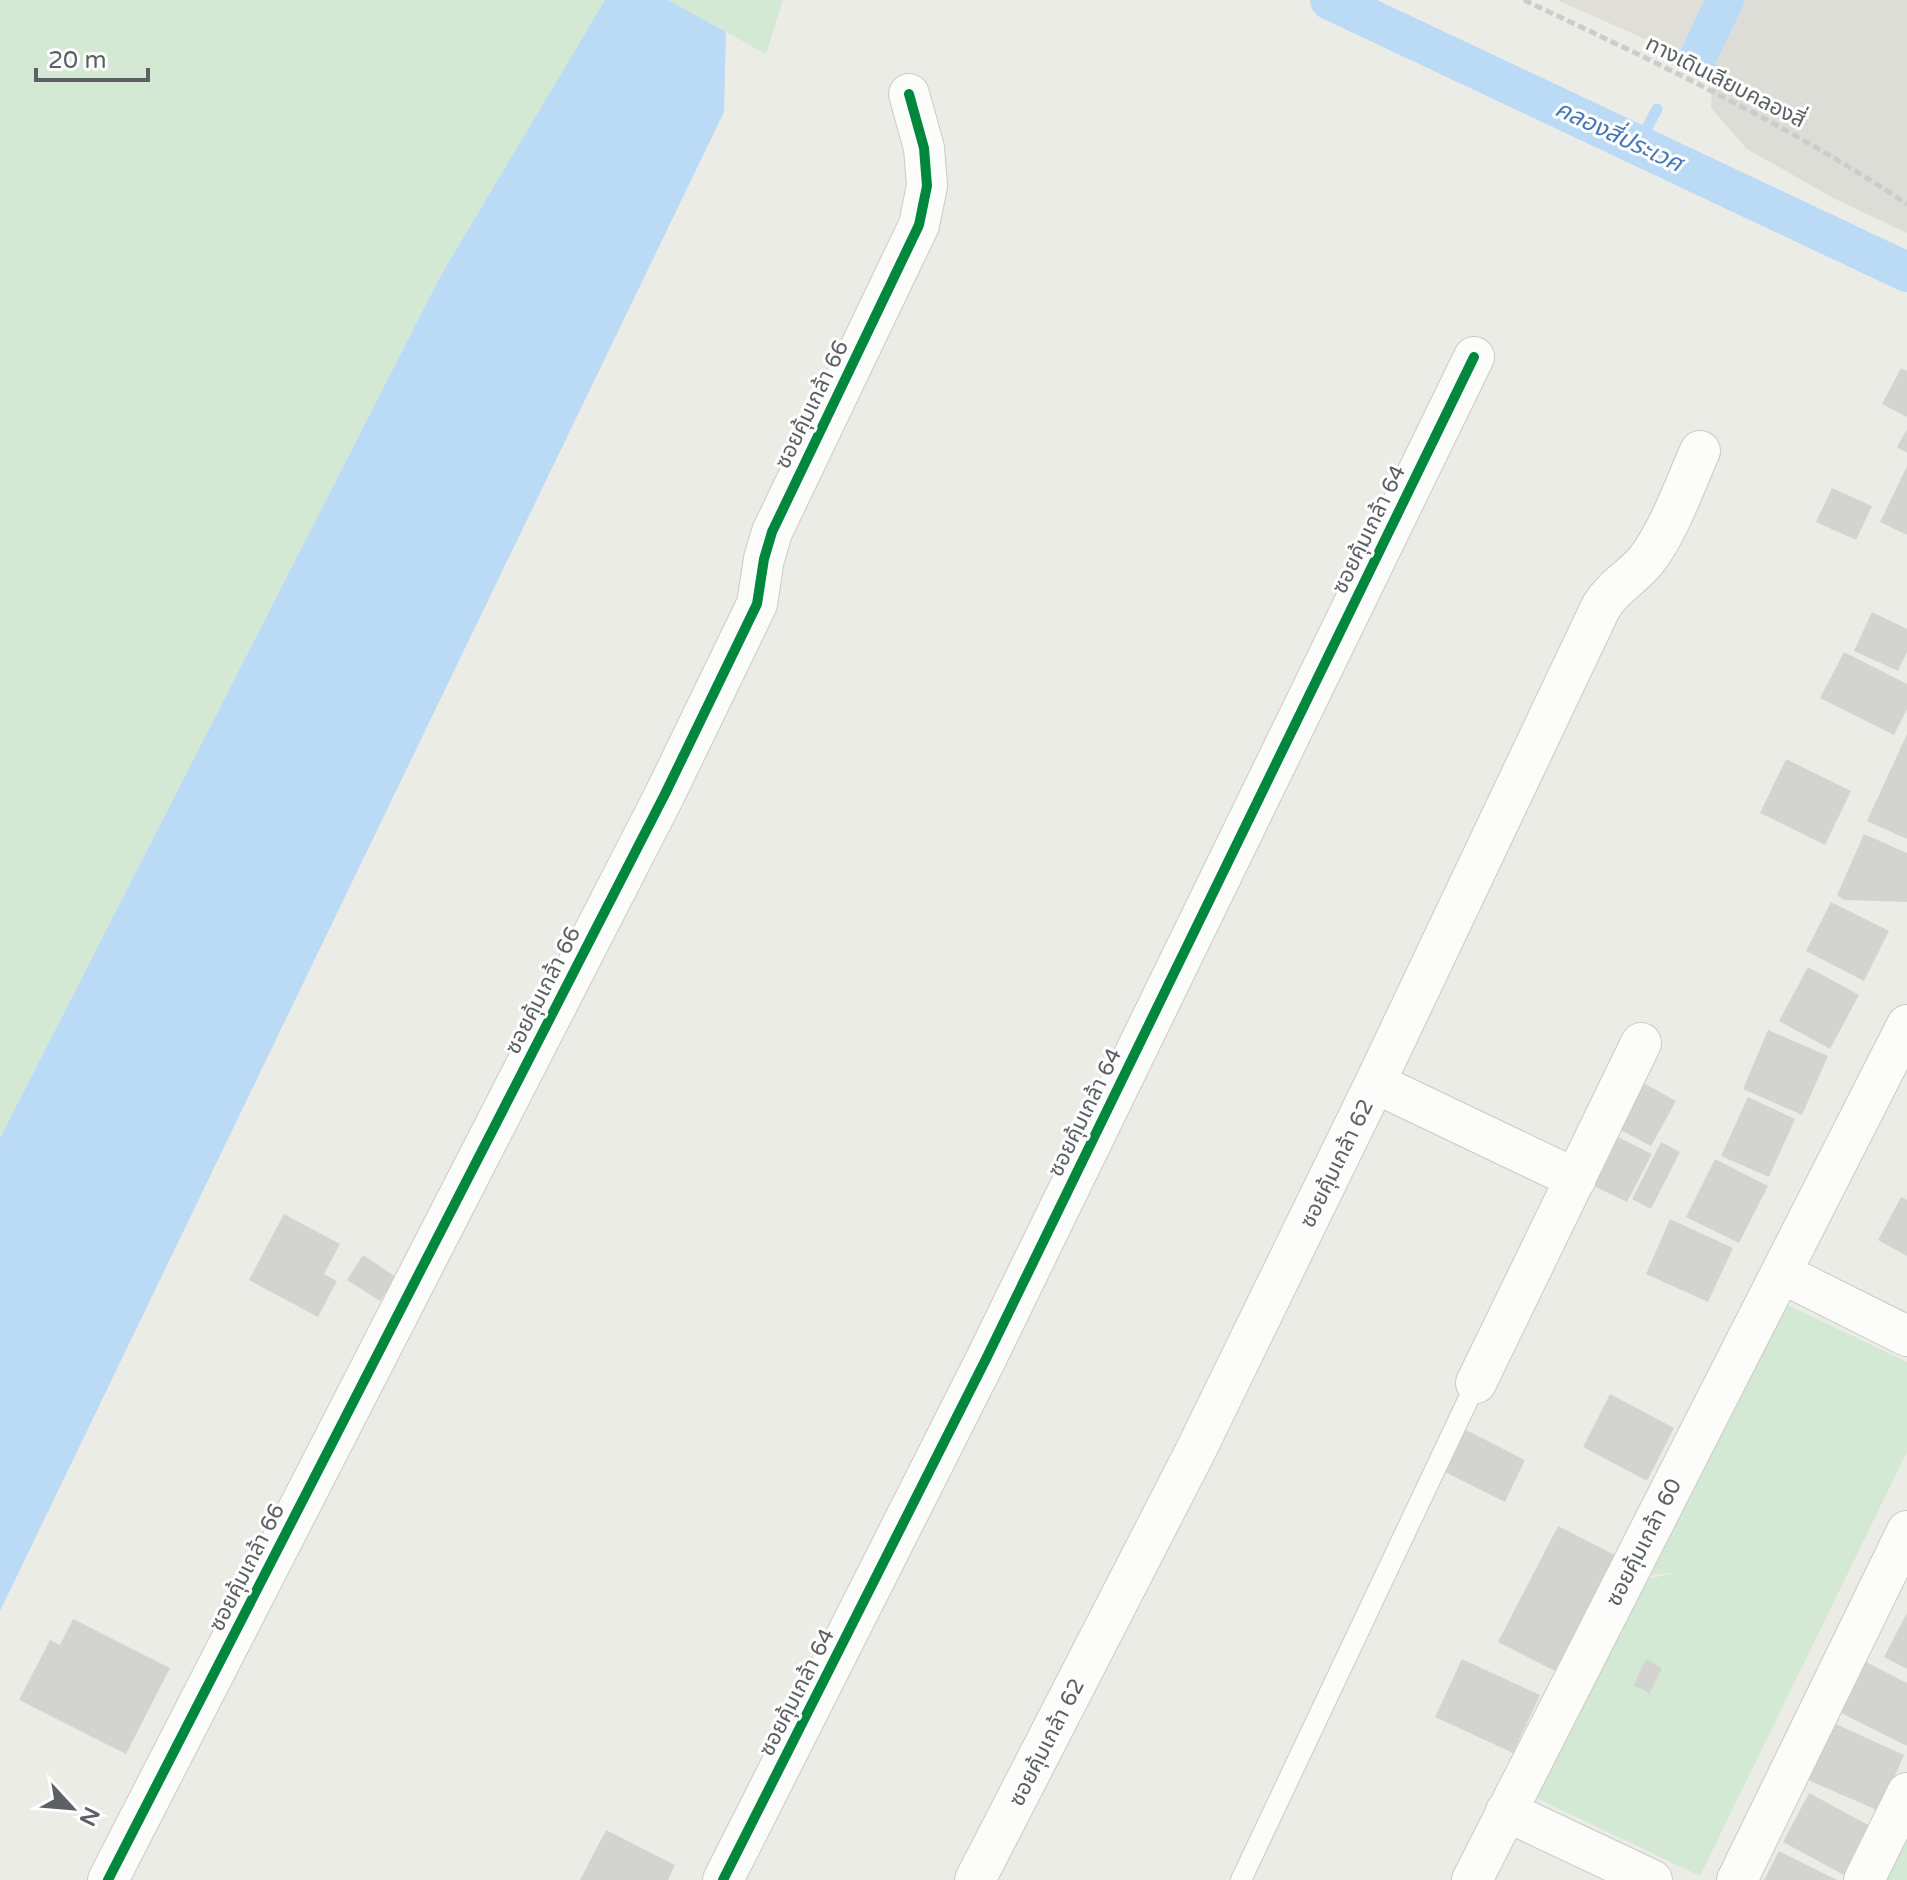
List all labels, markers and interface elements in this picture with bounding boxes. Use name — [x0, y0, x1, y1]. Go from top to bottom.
street label: ทางเดินเลียบคลองสี่ — [1641, 28, 1811, 133]
scale bar — [36, 32, 148, 82]
text: 20 m — [48, 46, 106, 75]
water label: คลองสี่ประเวศ — [1551, 92, 1691, 180]
street label: ซอยคุ้มเกล้า 66 — [770, 336, 854, 473]
street label: ซอยคุ้มเกล้า 64 — [1327, 461, 1411, 598]
street label: ซอยคุ้มเกล้า 66 — [500, 922, 586, 1058]
street label: ซอยคุ้มเกล้า 64 — [1043, 1044, 1127, 1181]
street label: ซอยคุ้มเกล้า 62 — [1295, 1095, 1379, 1232]
street label: ซอยคุ้มเกล้า 60 — [1601, 1474, 1687, 1610]
street label: ซอยคุ้มเกล้า 66 — [204, 1499, 290, 1635]
street label: ซอยคุ้มเกล้า 64 — [754, 1624, 840, 1760]
street label: ซอยคุ้มเกล้า 62 — [1004, 1674, 1090, 1810]
north arrow — [32, 1768, 112, 1848]
text: N — [74, 1803, 105, 1830]

